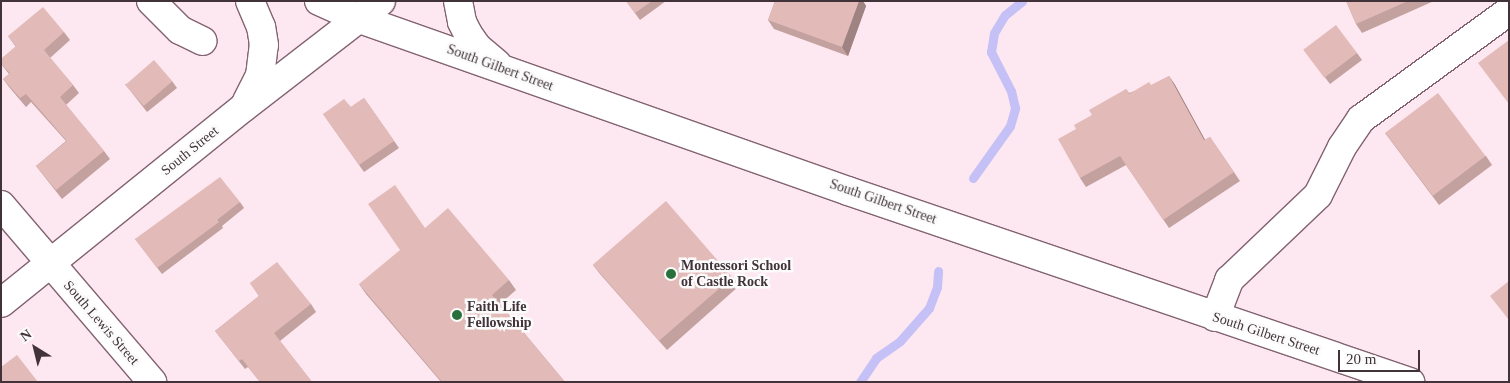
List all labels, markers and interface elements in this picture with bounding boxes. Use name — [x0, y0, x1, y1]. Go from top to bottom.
street label: South Gilbert Street — [445, 41, 555, 95]
street label: South Street — [158, 123, 222, 179]
street label: South Gilbert Street — [827, 176, 939, 228]
place label: Montessori School of Castle Rock — [681, 258, 791, 290]
marker: Montessori School of Castle Rock — [665, 268, 677, 280]
street label: South Lewis Street — [60, 277, 142, 369]
place label: Faith Life Fellowship — [467, 299, 532, 332]
marker: Faith Life Fellowship — [451, 309, 463, 321]
street label: South Gilbert Street — [1210, 309, 1322, 359]
north arrow — [10, 323, 60, 373]
text: N — [17, 326, 34, 345]
scale bar — [1340, 340, 1422, 372]
text: 20 m — [1346, 351, 1376, 367]

